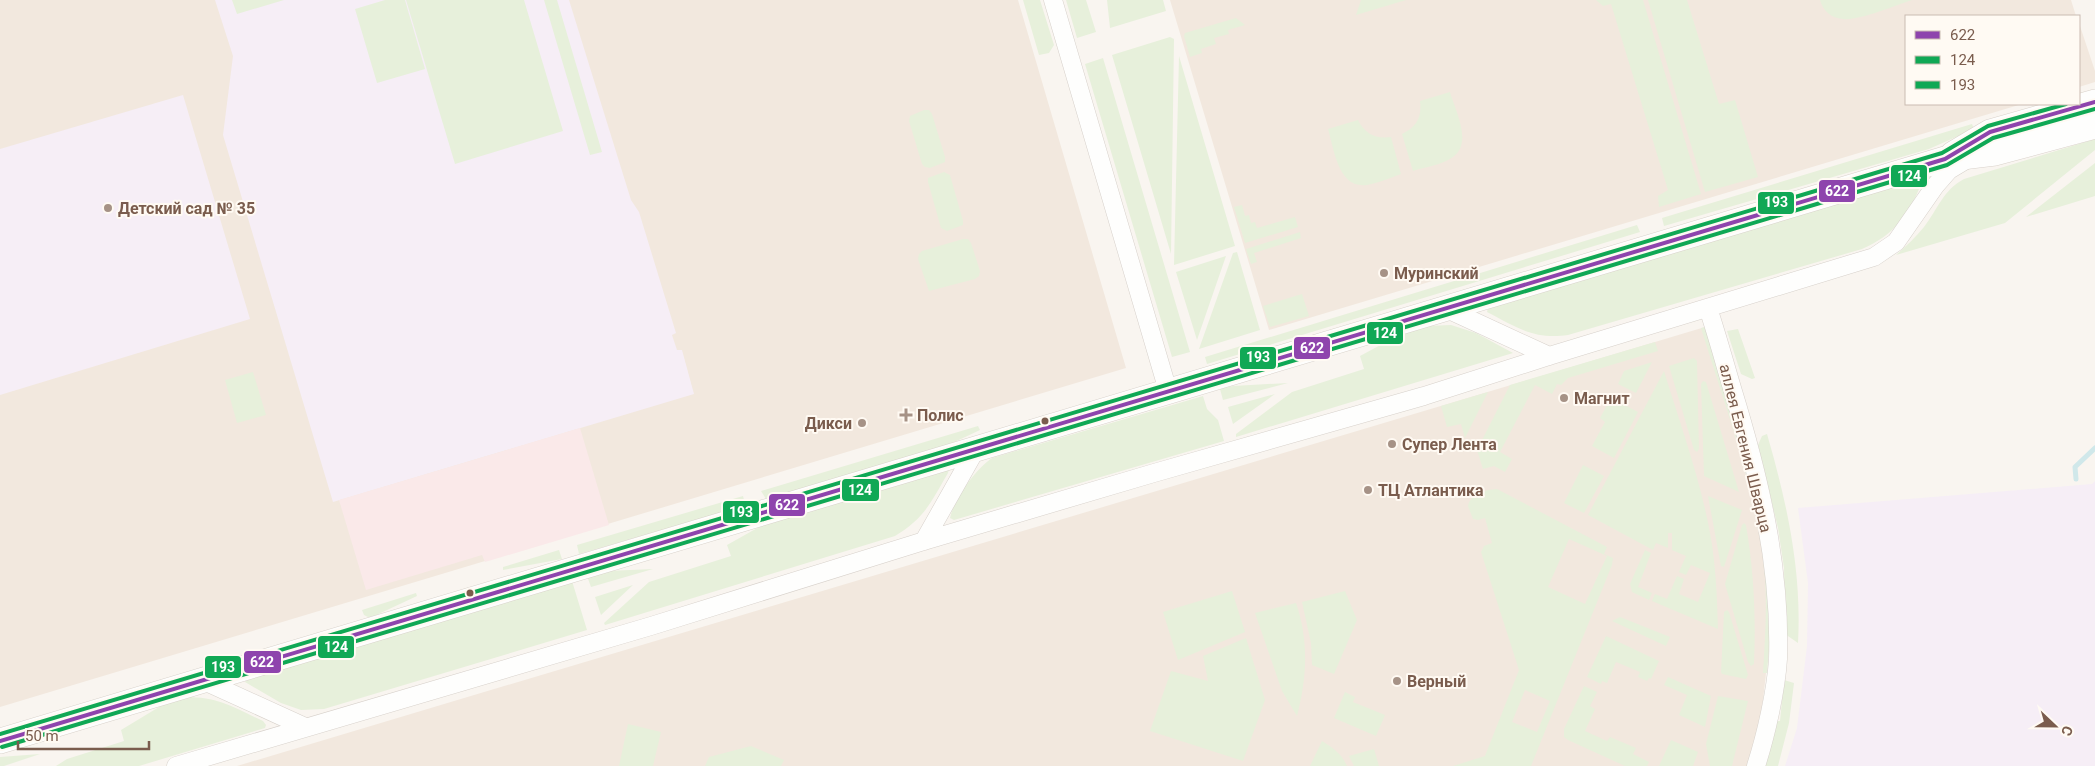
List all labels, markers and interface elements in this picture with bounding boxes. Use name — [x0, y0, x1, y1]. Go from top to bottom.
legend — [1905, 15, 2080, 105]
text: 622 — [1950, 26, 1975, 44]
text: 124 — [1950, 51, 1976, 69]
text: 193 — [1950, 76, 1975, 94]
line badge: 124 — [1890, 164, 1928, 188]
text: 124 — [1897, 168, 1921, 184]
line badge: 622 — [1818, 179, 1856, 203]
text: 622 — [1825, 183, 1849, 199]
line badge: 193 — [1757, 191, 1795, 215]
text: 193 — [1764, 194, 1788, 210]
place label: Детский сад № 35 — [118, 199, 255, 218]
marker: Детский сад № 35 — [102, 202, 114, 214]
place label: Муринский — [1394, 264, 1479, 283]
marker: Муринский — [1378, 267, 1390, 279]
line badge: 124 — [1366, 321, 1404, 345]
text: 124 — [1373, 325, 1397, 341]
line badge: 622 — [1293, 336, 1331, 360]
text: 622 — [1300, 340, 1324, 356]
line badge: 193 — [1239, 346, 1277, 370]
text: 193 — [1246, 349, 1270, 365]
street label: аллея Евгения Шварца — [1715, 362, 1776, 534]
place label: Магнит — [1574, 389, 1630, 408]
marker: Магнит — [1558, 392, 1570, 404]
place label: Полис — [917, 406, 964, 425]
marker: Полис — [899, 408, 913, 422]
place label: Дикси — [805, 414, 852, 433]
unlabelled marker — [1040, 416, 1050, 426]
marker: Дикси — [856, 417, 868, 429]
place label: Супер Лента — [1402, 435, 1497, 454]
marker: Супер Лента — [1386, 438, 1398, 450]
line badge: 124 — [841, 478, 880, 502]
place label: ТЦ Атлантика — [1378, 481, 1484, 500]
text: 124 — [848, 482, 872, 498]
marker: ТЦ Атлантика — [1362, 484, 1374, 496]
line badge: 622 — [768, 493, 806, 517]
text: 622 — [775, 497, 799, 513]
line badge: 193 — [722, 500, 760, 524]
text: 193 — [729, 504, 753, 520]
unlabelled marker — [465, 588, 475, 598]
line badge: 124 — [317, 635, 355, 659]
text: 124 — [324, 639, 348, 655]
line badge: 622 — [243, 650, 282, 674]
text: 622 — [250, 654, 274, 670]
line badge: 193 — [204, 655, 242, 679]
text: 193 — [211, 659, 235, 675]
place label: Верный — [1407, 672, 1466, 691]
marker: Верный — [1391, 675, 1403, 687]
north arrow — [2030, 701, 2080, 751]
scale bar — [18, 718, 149, 750]
text: С — [2058, 724, 2076, 738]
text: 50 m — [25, 727, 59, 745]

